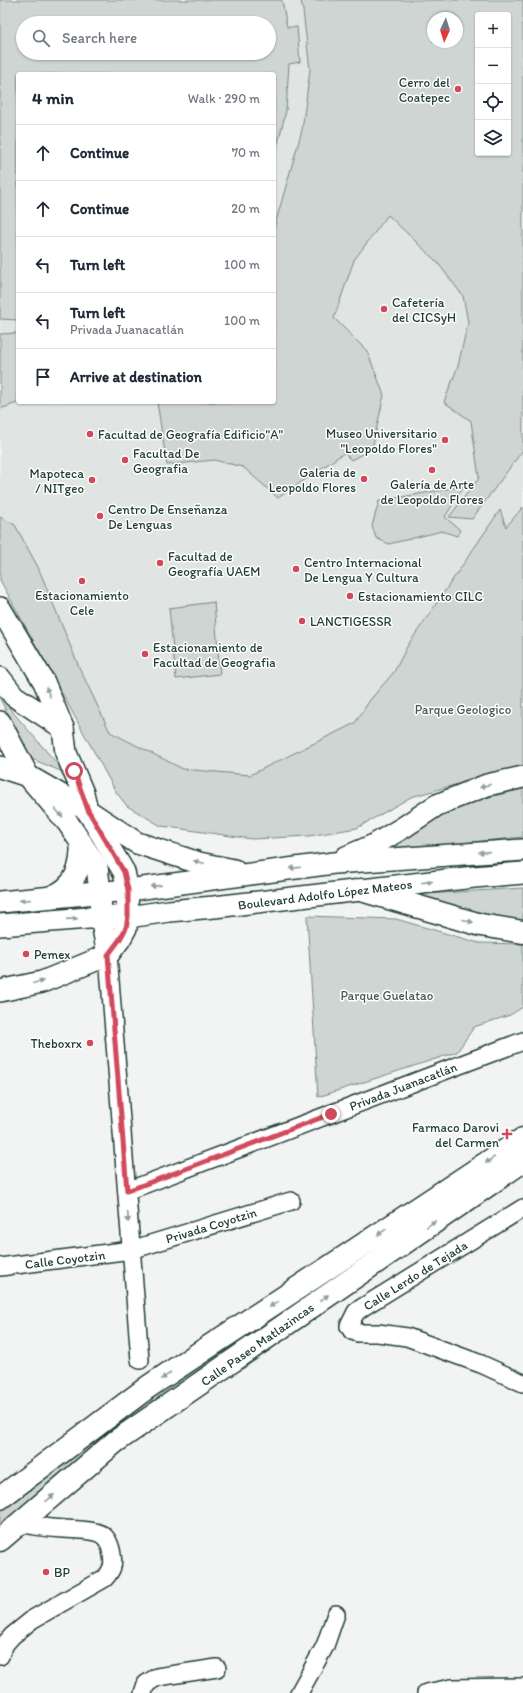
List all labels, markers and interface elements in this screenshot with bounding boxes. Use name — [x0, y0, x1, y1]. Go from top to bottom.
north arrow — [427, 12, 463, 48]
map controls — [475, 12, 511, 156]
button: + — [475, 12, 511, 48]
search box — [16, 16, 276, 60]
icon: search — [30, 27, 52, 49]
text: Search here — [62, 29, 137, 47]
button: − — [475, 48, 511, 84]
place label: Cerro del Coatepec — [399, 75, 450, 105]
marker: Cerro del Coatepec — [453, 84, 463, 94]
button: locate — [475, 84, 511, 120]
text: 4 min — [32, 88, 74, 108]
text: Walk · 290 m — [188, 91, 260, 106]
button: layers — [475, 120, 511, 156]
icon: ahead — [32, 142, 54, 164]
text: Continue — [70, 144, 129, 162]
text: 70 m — [232, 145, 260, 160]
icon: ahead — [32, 198, 54, 220]
text: Continue — [70, 200, 129, 218]
text: 20 m — [231, 201, 260, 216]
icon: left — [32, 254, 54, 276]
text: Turn left — [70, 256, 125, 274]
text: 100 m — [224, 257, 260, 272]
place label: Cafetería del CICSyH — [392, 295, 456, 325]
text: Turn left — [70, 304, 125, 322]
marker: Cafetería del CICSyH — [379, 304, 389, 314]
icon: left — [32, 310, 54, 332]
text: 100 m — [224, 313, 260, 328]
text: Privada Juanacatlán — [70, 322, 184, 337]
icon: arrive — [32, 366, 54, 388]
text: Arrive at destination — [70, 368, 202, 386]
place label: Museo Universitario "Leopoldo Flores" — [326, 426, 437, 456]
place label: Facultad de Geografía Edificio"A" — [98, 427, 283, 442]
marker: Facultad de Geografía Edificio"A" — [85, 429, 95, 439]
marker: Museo Universitario "Leopoldo Flores" — [440, 435, 450, 445]
place label: Facultad De Geografia — [133, 446, 199, 476]
marker: Facultad De Geografia — [120, 455, 130, 465]
place label: Galeria de Leopoldo Flores — [269, 465, 356, 495]
marker: Galería de Arte de Leopoldo Flores — [427, 465, 437, 475]
place label: Mapoteca / NITgeo — [30, 466, 84, 496]
marker: Galeria de Leopoldo Flores — [359, 474, 369, 484]
marker: Mapoteca / NITgeo — [87, 475, 97, 485]
place label: Galería de Arte de Leopoldo Flores — [380, 477, 484, 507]
place label: Centro De Enseñanza De Lenguas — [108, 502, 228, 532]
marker: Centro De Enseñanza De Lenguas — [95, 511, 105, 521]
place label: Facultad de Geografía UAEM — [168, 549, 260, 579]
place label: Centro Internacional De Lengua Y Cultura — [304, 555, 422, 585]
marker: Facultad de Geografía UAEM — [155, 558, 165, 568]
marker: Centro Internacional De Lengua Y Cultura — [291, 564, 301, 574]
marker: Estacionamiento Cele — [77, 576, 87, 586]
place label: Estacionamiento Cele — [35, 588, 129, 618]
place label: Estacionamiento CILC — [358, 589, 483, 604]
marker: Estacionamiento CILC — [345, 591, 355, 601]
place label: LANCTIGESSR — [310, 614, 392, 629]
marker: LANCTIGESSR — [297, 616, 307, 626]
place label: Estacionamiento de Facultad de Geografia — [153, 640, 276, 670]
marker: Estacionamiento de Facultad de Geografia — [140, 649, 150, 659]
one-way arrow — [45, 687, 51, 698]
park label: Parque Geologico — [415, 702, 512, 717]
route start — [65, 762, 83, 780]
one-way arrow — [479, 783, 491, 789]
one-way arrow — [54, 808, 64, 818]
one-way arrow — [478, 849, 490, 856]
one-way arrow — [193, 859, 205, 865]
one-way arrow — [289, 865, 302, 871]
street label: Boulevard Adolfo López Mateos — [237, 876, 413, 913]
one-way arrow — [421, 879, 433, 885]
one-way arrow — [150, 883, 162, 889]
one-way arrow — [19, 896, 31, 903]
one-way arrow — [66, 916, 78, 923]
one-way arrow — [462, 918, 474, 924]
place label: Pemex — [34, 947, 70, 962]
marker: Pemex — [21, 949, 31, 959]
one-way arrow — [32, 979, 44, 985]
park label: Parque Guelatao — [341, 988, 434, 1003]
place label: Theboxrx — [30, 1036, 82, 1051]
marker: Theboxrx — [85, 1038, 95, 1048]
street label: Privada Juanacatlán — [347, 1059, 459, 1114]
route end — [322, 1105, 340, 1123]
place label: Farmaco Darovi del Carmen — [412, 1120, 499, 1150]
marker: Farmaco Darovi del Carmen — [502, 1129, 512, 1139]
one-way arrow — [485, 1156, 496, 1164]
street label: Privada Coyotzin — [164, 1204, 259, 1246]
one-way arrow — [125, 1211, 132, 1223]
one-way arrow — [426, 1220, 437, 1228]
one-way arrow — [377, 1228, 387, 1236]
street label: Calle Lerdo de Tejada — [361, 1237, 470, 1313]
street label: Calle Coyotzin — [24, 1247, 107, 1272]
one-way arrow — [319, 1294, 330, 1302]
street label: Calle Paseo Matlazincas — [198, 1300, 317, 1389]
one-way arrow — [269, 1300, 279, 1308]
one-way arrow — [160, 1372, 171, 1380]
one-way arrow — [45, 1493, 55, 1502]
place label: BP — [54, 1565, 70, 1580]
marker: BP — [41, 1567, 51, 1577]

